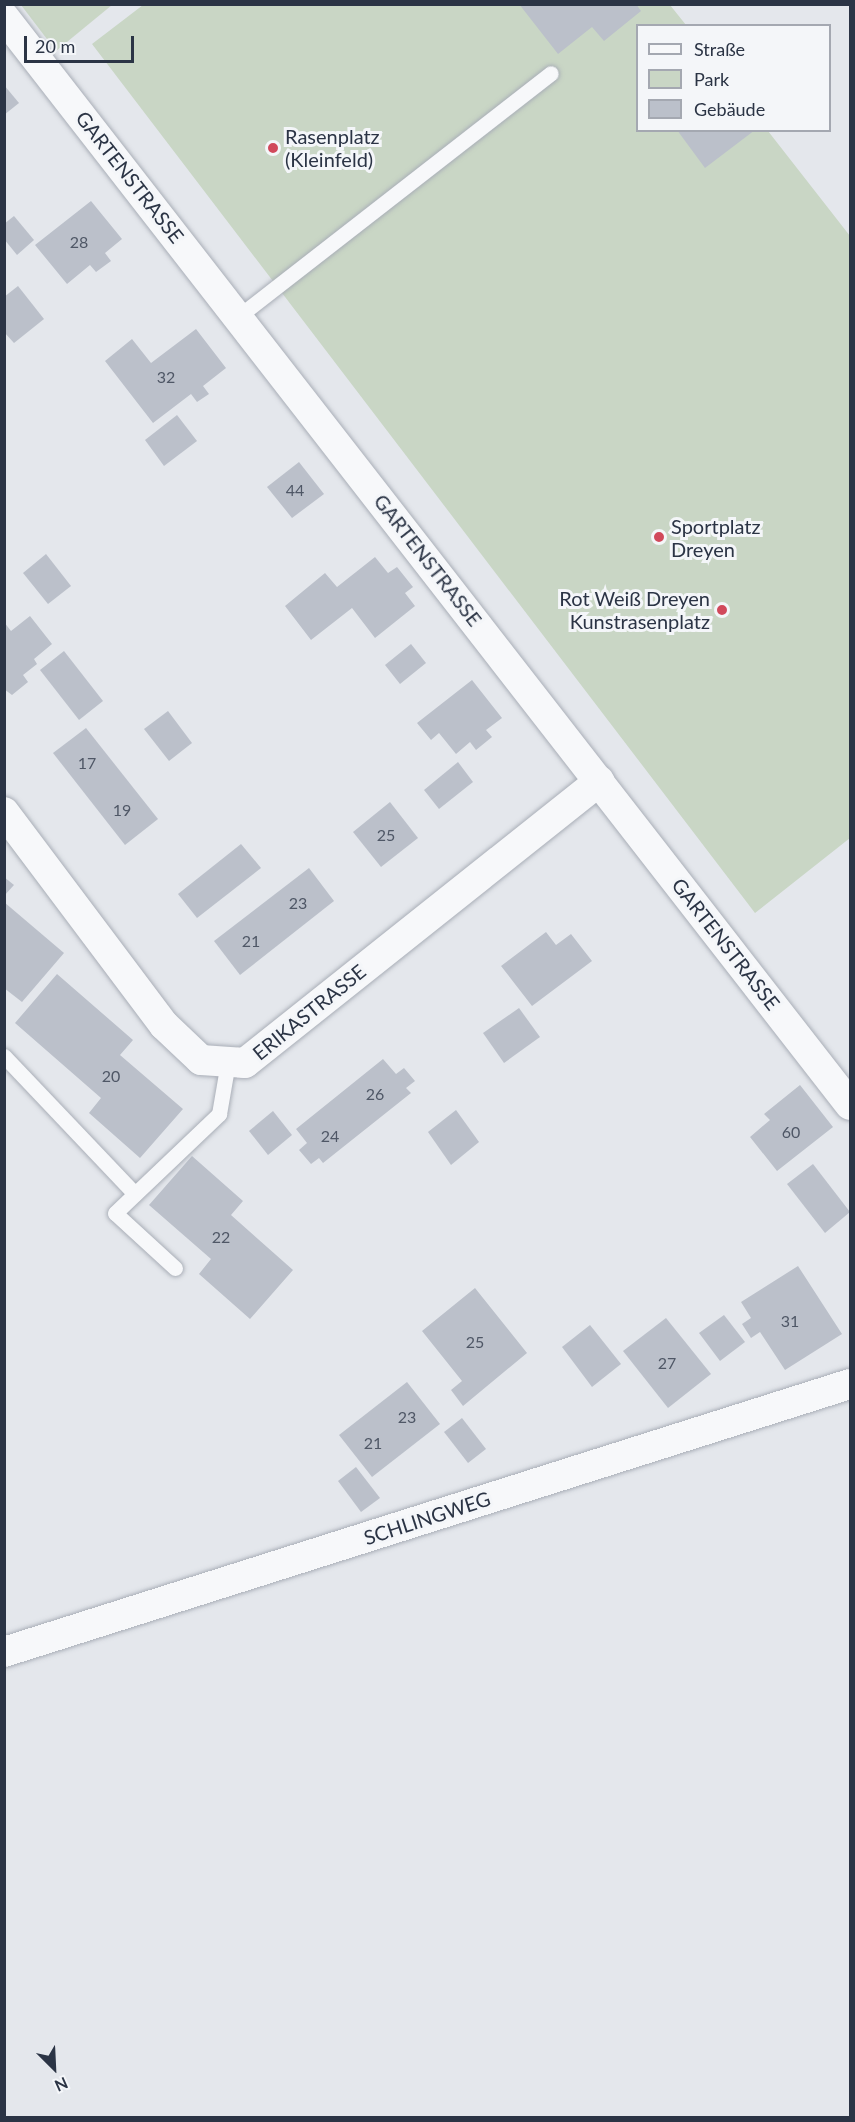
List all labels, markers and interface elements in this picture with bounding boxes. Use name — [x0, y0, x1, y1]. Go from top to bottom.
scale bar — [27, 24, 136, 62]
legend — [636, 24, 831, 132]
text: 20 m — [35, 35, 75, 57]
text: Straße — [694, 38, 745, 60]
text: Park — [694, 68, 729, 90]
text: Gebäude — [694, 98, 765, 120]
street label: GARTENSTRASSE — [71, 106, 189, 248]
place label: Rasenplatz (Kleinfeld) — [285, 124, 380, 171]
marker: Rasenplatz (Kleinfeld) — [266, 141, 280, 155]
house number: 28 — [70, 232, 88, 252]
house number: 32 — [157, 367, 175, 387]
house number: 44 — [286, 480, 304, 500]
street label: GARTENSTRASSE — [369, 489, 487, 631]
place label: Sportplatz Dreyen — [671, 514, 761, 561]
marker: Sportplatz Dreyen — [652, 530, 666, 544]
place label: Rot Weiß Dreyen Kunstrasenplatz — [559, 586, 710, 633]
marker: Rot Weiß Dreyen Kunstrasenplatz — [715, 603, 729, 617]
house number: 17 — [78, 753, 96, 773]
house number: 19 — [113, 800, 131, 820]
house number: 25 — [377, 825, 395, 845]
street label: GARTENSTRASSE — [667, 873, 785, 1015]
house number: 23 — [289, 893, 307, 913]
house number: 21 — [242, 931, 260, 951]
street label: ERIKASTRASSE — [248, 959, 370, 1065]
house number: 20 — [102, 1066, 120, 1086]
house number: 26 — [366, 1084, 384, 1104]
house number: 60 — [782, 1122, 800, 1142]
house number: 24 — [321, 1126, 339, 1146]
house number: 22 — [212, 1227, 230, 1247]
house number: 31 — [781, 1311, 799, 1331]
house number: 25 — [466, 1332, 484, 1352]
house number: 27 — [658, 1353, 676, 1373]
house number: 23 — [398, 1407, 416, 1427]
house number: 21 — [364, 1433, 382, 1453]
street label: SCHLINGWEG — [361, 1486, 493, 1550]
north arrow — [24, 2038, 84, 2098]
text: N — [52, 2074, 71, 2096]

